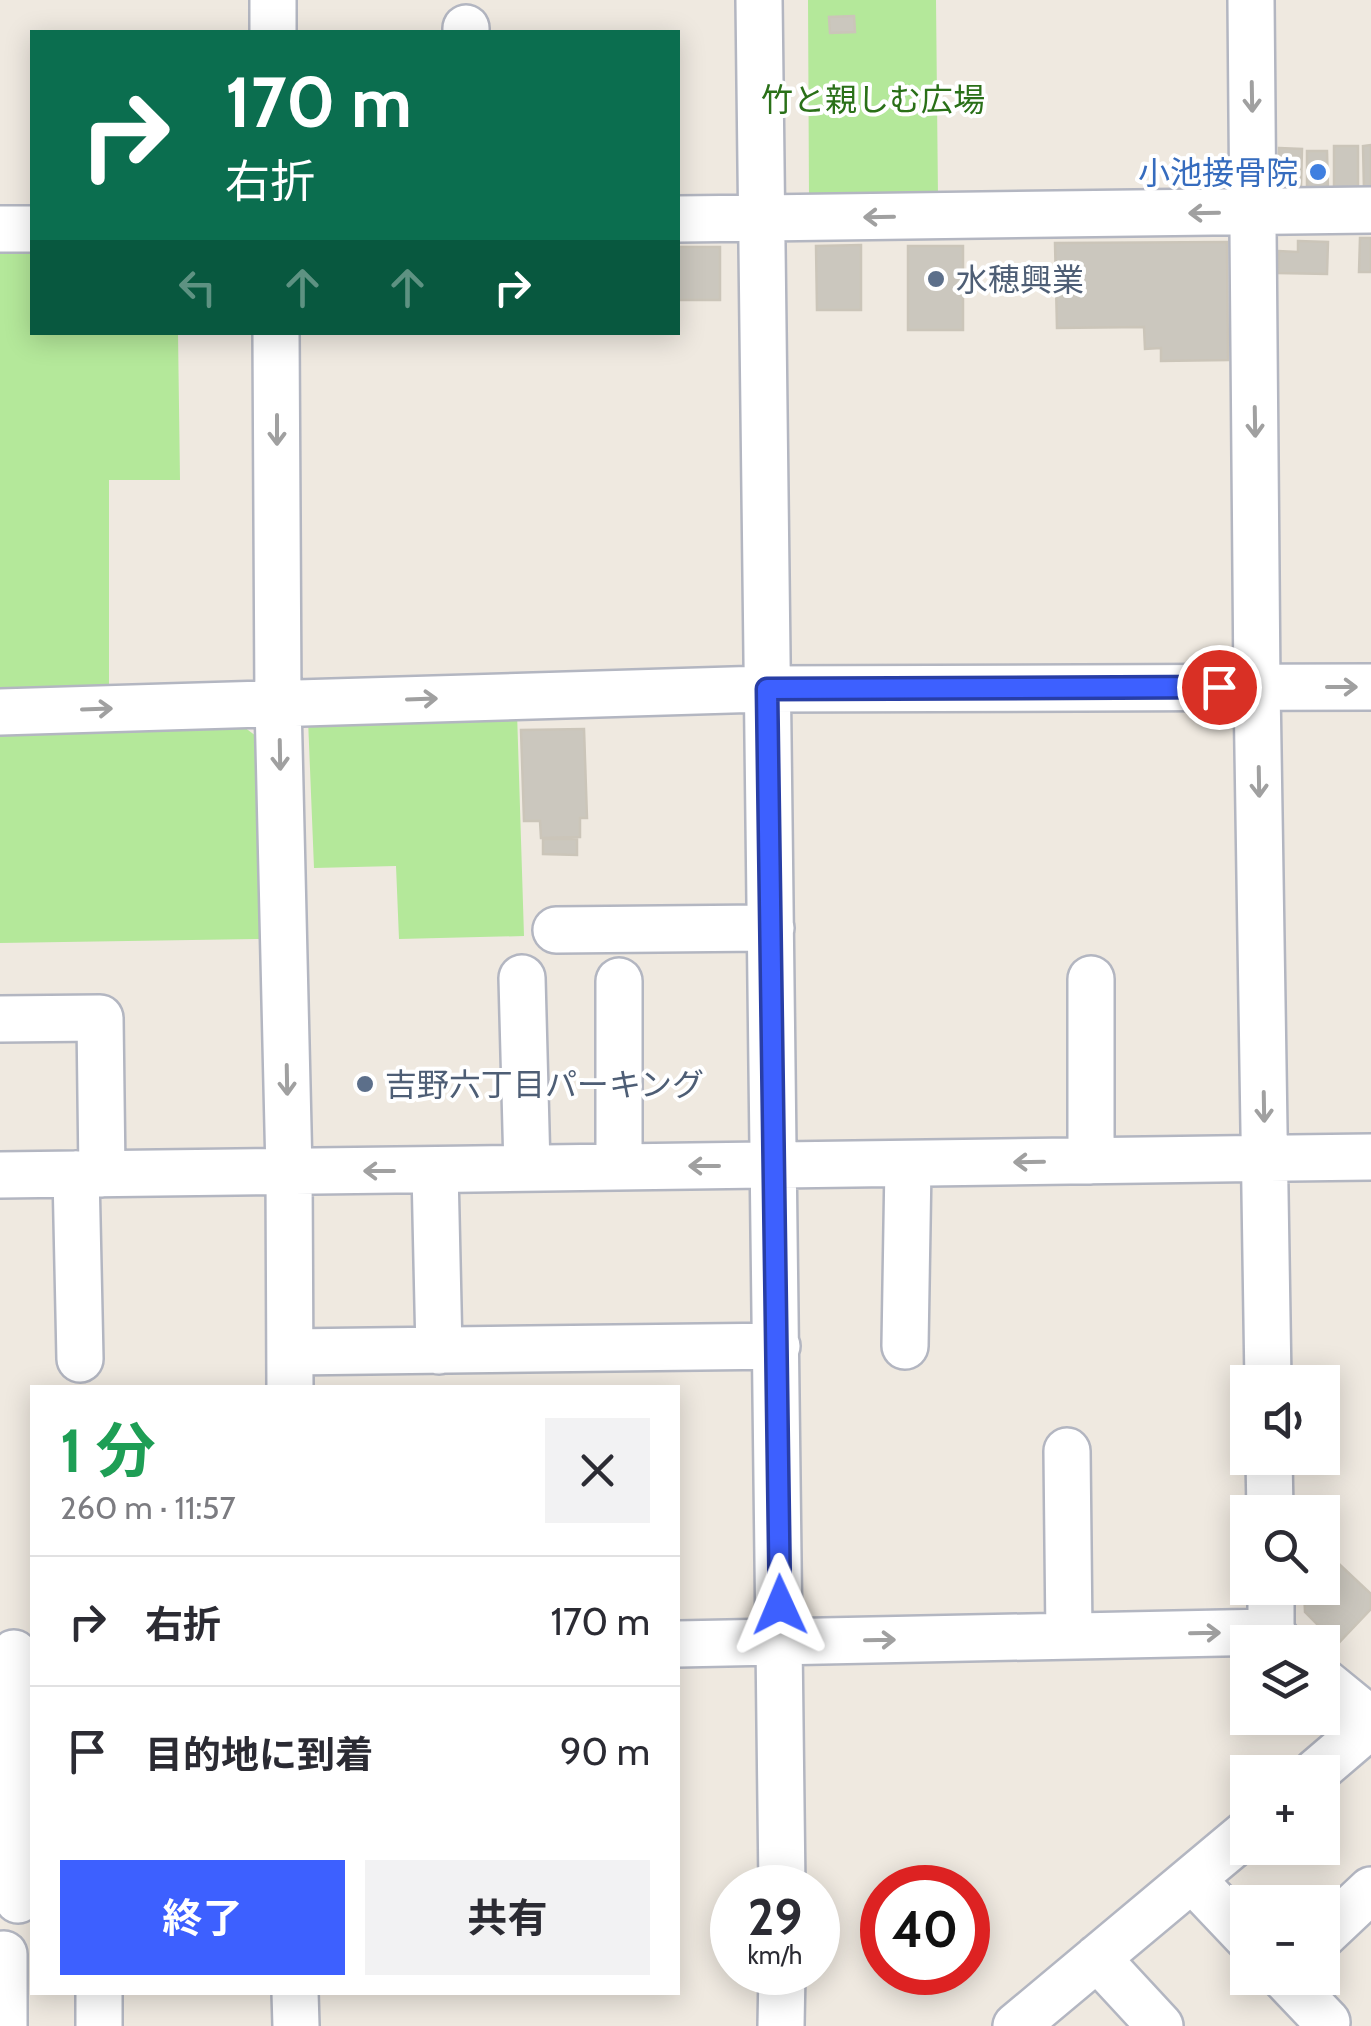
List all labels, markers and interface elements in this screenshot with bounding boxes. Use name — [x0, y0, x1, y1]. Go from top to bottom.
text: 170 m — [225, 59, 412, 145]
icon: right — [60, 70, 190, 200]
park label: 竹と親しむ広場 — [761, 80, 985, 119]
one-way arrow — [1242, 80, 1262, 113]
place label: 小池接骨院 — [1138, 153, 1298, 192]
text: 右折 — [225, 154, 315, 208]
marker: 小池接骨院 — [1307, 161, 1329, 183]
one-way arrow — [1188, 204, 1220, 222]
one-way arrow — [863, 208, 896, 226]
icon: left — [170, 260, 225, 315]
icon: ahead — [275, 260, 330, 315]
icon: ahead — [380, 260, 435, 315]
icon: right — [485, 260, 540, 315]
place label: 水穂興業 — [956, 260, 1084, 299]
marker: 水穂興業 — [925, 268, 947, 290]
one-way arrow — [1246, 406, 1264, 438]
one-way arrow — [268, 412, 286, 445]
pin — [1177, 645, 1262, 730]
icon: arrive — [1192, 660, 1247, 715]
one-way arrow — [1326, 678, 1358, 696]
one-way arrow — [406, 689, 438, 708]
one-way arrow — [81, 699, 113, 718]
one-way arrow — [270, 738, 289, 770]
one-way arrow — [1250, 766, 1268, 798]
one-way arrow — [277, 1063, 296, 1095]
place label: 吉野六丁目パーキング — [385, 1065, 704, 1104]
marker: 吉野六丁目パーキング — [354, 1073, 376, 1095]
one-way arrow — [1255, 1091, 1274, 1123]
one-way arrow — [1013, 1153, 1045, 1172]
one-way arrow — [688, 1156, 720, 1176]
one-way arrow — [363, 1162, 396, 1180]
map controls — [1230, 1365, 1340, 1995]
button: sound — [1230, 1365, 1340, 1475]
text: 1 分 — [60, 1414, 156, 1487]
button: close — [545, 1418, 650, 1523]
text: 260 m · 11:57 — [60, 1488, 236, 1527]
button: search — [1230, 1495, 1340, 1605]
position arrow — [728, 1553, 832, 1657]
icon: right — [60, 1594, 115, 1649]
text: 170 m — [550, 1598, 650, 1645]
text: 右折 — [145, 1601, 221, 1648]
one-way arrow — [1188, 1624, 1220, 1643]
button: layers — [1230, 1625, 1340, 1735]
one-way arrow — [863, 1630, 895, 1649]
icon: arrive — [60, 1724, 115, 1779]
text: 90 m — [560, 1728, 650, 1775]
text: 目的地に到着 — [145, 1731, 373, 1778]
button: + — [1230, 1755, 1340, 1865]
button: 終了 — [60, 1860, 345, 1975]
button: 共有 — [365, 1860, 650, 1975]
speed limit sign: 40 — [860, 1865, 990, 1995]
button: − — [1230, 1885, 1340, 1995]
text: 29 — [748, 1887, 802, 1948]
text: km/h — [748, 1940, 802, 1970]

